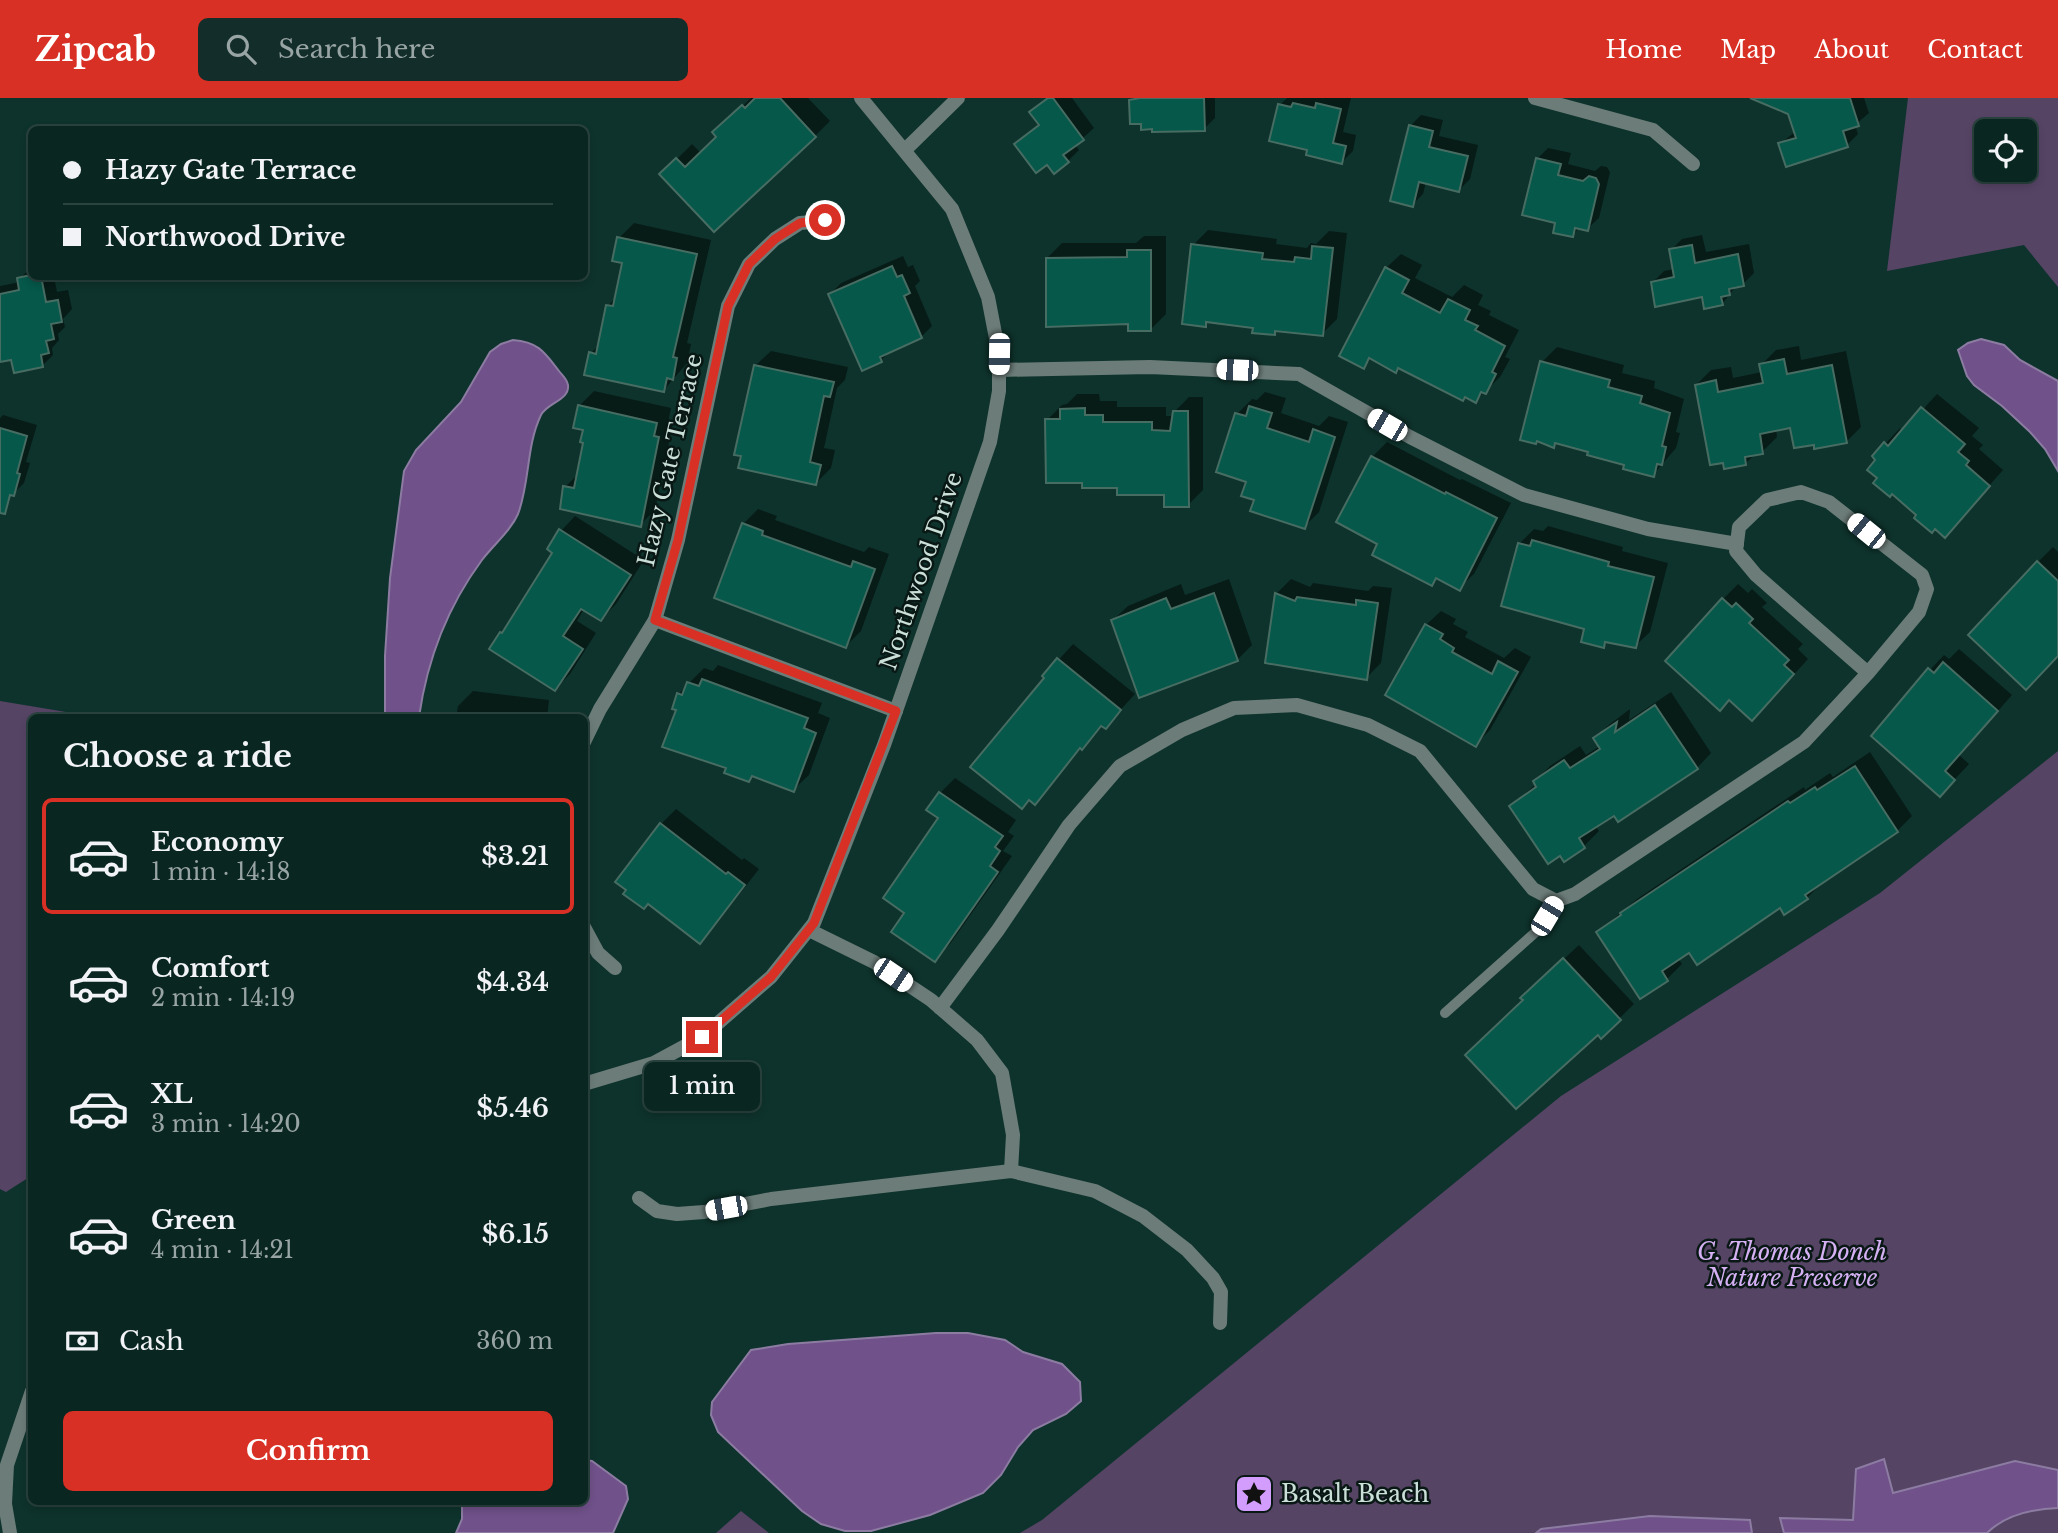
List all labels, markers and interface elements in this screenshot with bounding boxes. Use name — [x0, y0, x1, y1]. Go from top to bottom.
search box — [198, 18, 688, 81]
text: Zipcab — [35, 29, 156, 70]
icon: search — [222, 30, 260, 68]
text: Search here — [278, 33, 435, 65]
text: Home — [1606, 35, 1682, 64]
text: Map — [1720, 35, 1776, 64]
text: About — [1814, 35, 1889, 64]
text: Contact — [1927, 35, 2023, 64]
map controls — [1974, 119, 2037, 182]
button: locate — [1974, 119, 2037, 182]
text: Hazy Gate Terrace — [105, 154, 357, 186]
route start — [809, 204, 841, 236]
text: Northwood Drive — [105, 221, 346, 253]
car — [989, 333, 1010, 375]
street label: Hazy Gate Terrace — [632, 351, 708, 569]
car — [1216, 359, 1259, 381]
car — [1364, 405, 1411, 445]
street label: Northwood Drive — [874, 468, 968, 674]
car — [1844, 510, 1889, 552]
text: Choose a ride — [63, 736, 292, 776]
icon: car — [67, 825, 130, 888]
text: Economy — [151, 826, 284, 858]
text: $3.21 — [481, 840, 549, 872]
text: 1 min · 14:18 — [151, 858, 290, 886]
car — [1528, 893, 1567, 939]
icon: car — [67, 951, 130, 1014]
text: Comfort — [151, 952, 269, 984]
car — [870, 955, 917, 995]
text: $4.34 — [476, 966, 549, 998]
text: 2 min · 14:19 — [151, 984, 295, 1012]
route end — [686, 1021, 718, 1053]
callout: 1 min — [644, 1062, 760, 1110]
text: 1 min — [669, 1072, 735, 1100]
icon: car — [67, 1077, 130, 1140]
text: XL — [151, 1078, 193, 1110]
text: $5.46 — [477, 1092, 549, 1124]
text: 3 min · 14:20 — [151, 1110, 301, 1138]
car — [704, 1194, 749, 1222]
icon: car — [67, 1203, 130, 1266]
text: Green — [151, 1204, 236, 1236]
text: $6.15 — [482, 1218, 549, 1250]
text: 4 min · 14:21 — [151, 1236, 294, 1264]
park label: G. Thomas Donch Nature Preserve — [1697, 1238, 1887, 1292]
icon: cash — [63, 1322, 101, 1360]
text: Cash — [119, 1325, 184, 1357]
text: 360 m — [476, 1327, 553, 1355]
button: Confirm — [63, 1411, 553, 1491]
place icon: Basalt Beach — [1233, 1473, 1275, 1515]
place label: Basalt Beach — [1281, 1480, 1429, 1508]

